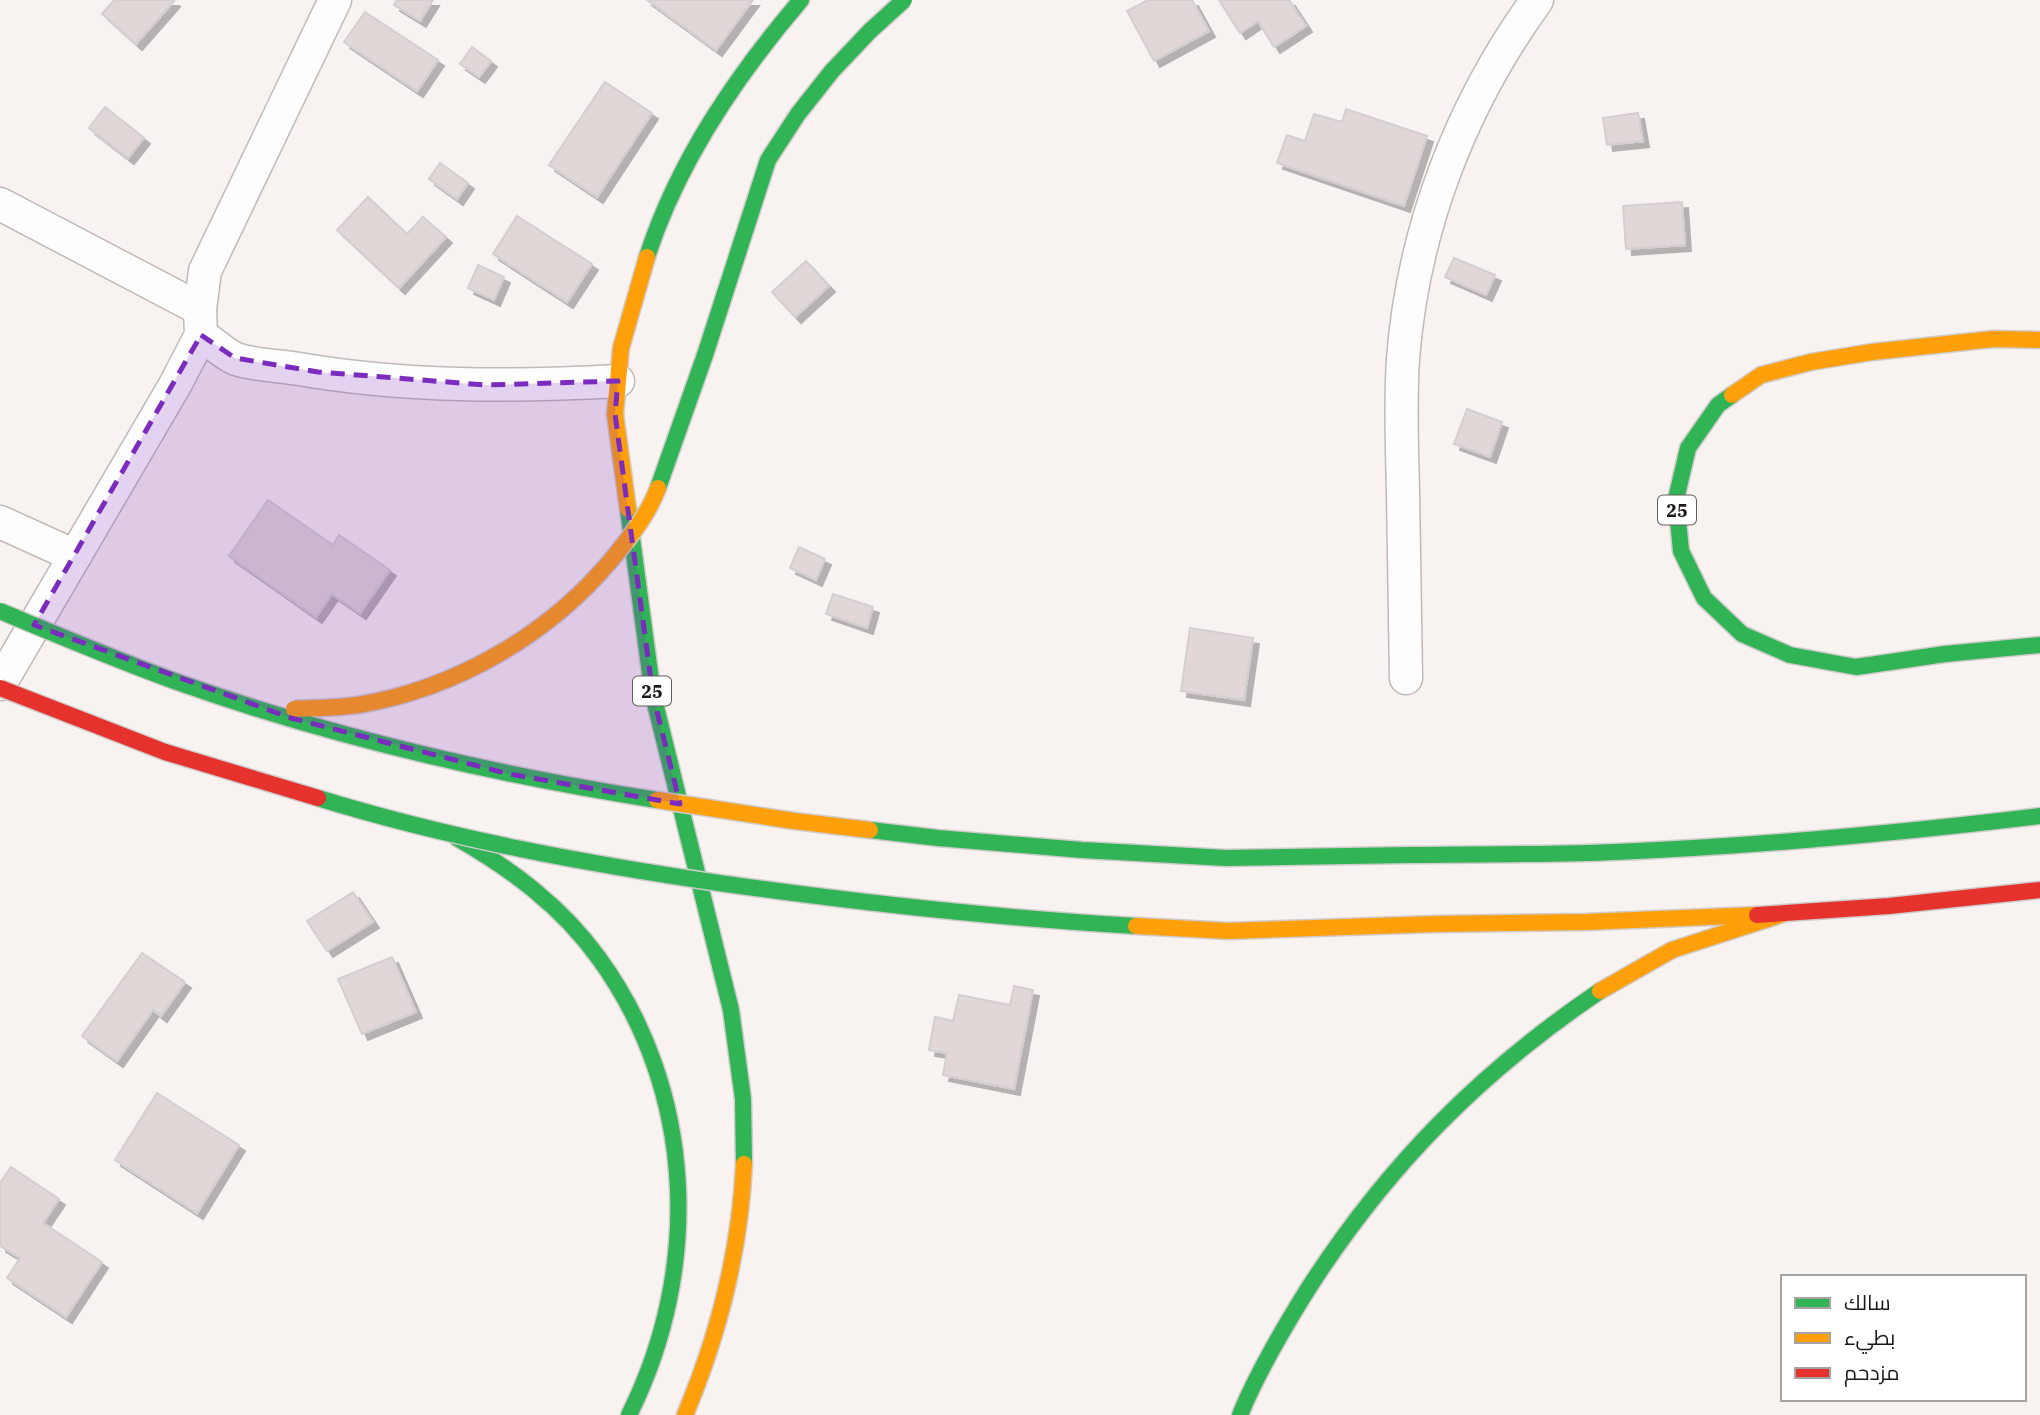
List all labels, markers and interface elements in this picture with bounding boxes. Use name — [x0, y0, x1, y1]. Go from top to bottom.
road number: 25 — [1658, 496, 1696, 524]
road number: 25 — [633, 676, 671, 706]
legend — [1781, 1275, 2026, 1401]
text: سالك — [1844, 1288, 1891, 1316]
text: بطيء — [1844, 1323, 1895, 1354]
text: مزدحم — [1844, 1358, 1899, 1387]

